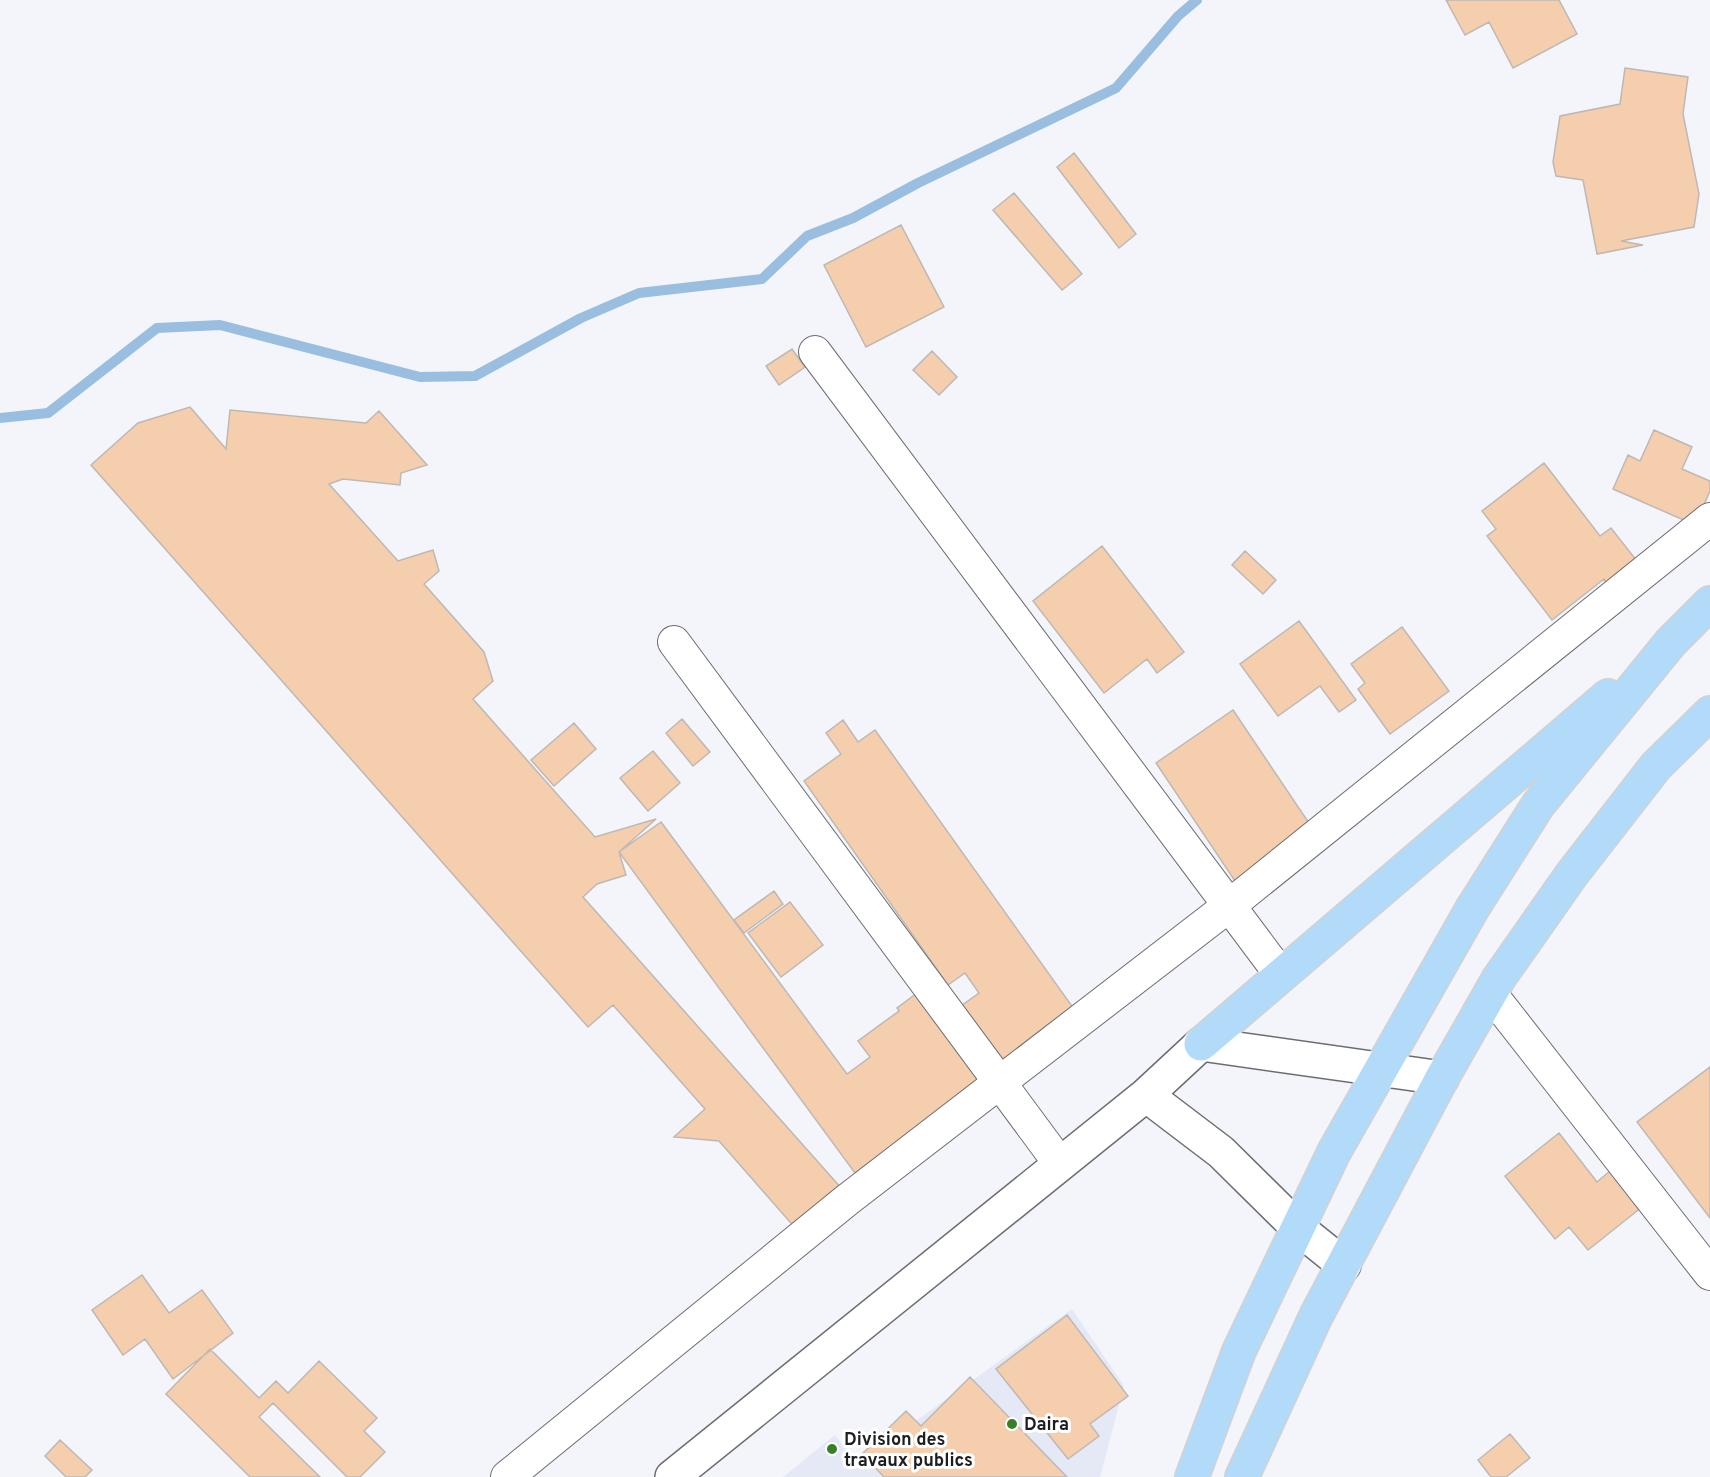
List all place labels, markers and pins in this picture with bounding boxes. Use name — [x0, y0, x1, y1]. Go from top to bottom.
place label: Daira — [1024, 1414, 1069, 1437]
marker: Daira — [1005, 1417, 1019, 1431]
place label: Division des travaux publics — [844, 1429, 973, 1473]
marker: Division des travaux publics — [825, 1442, 839, 1456]

